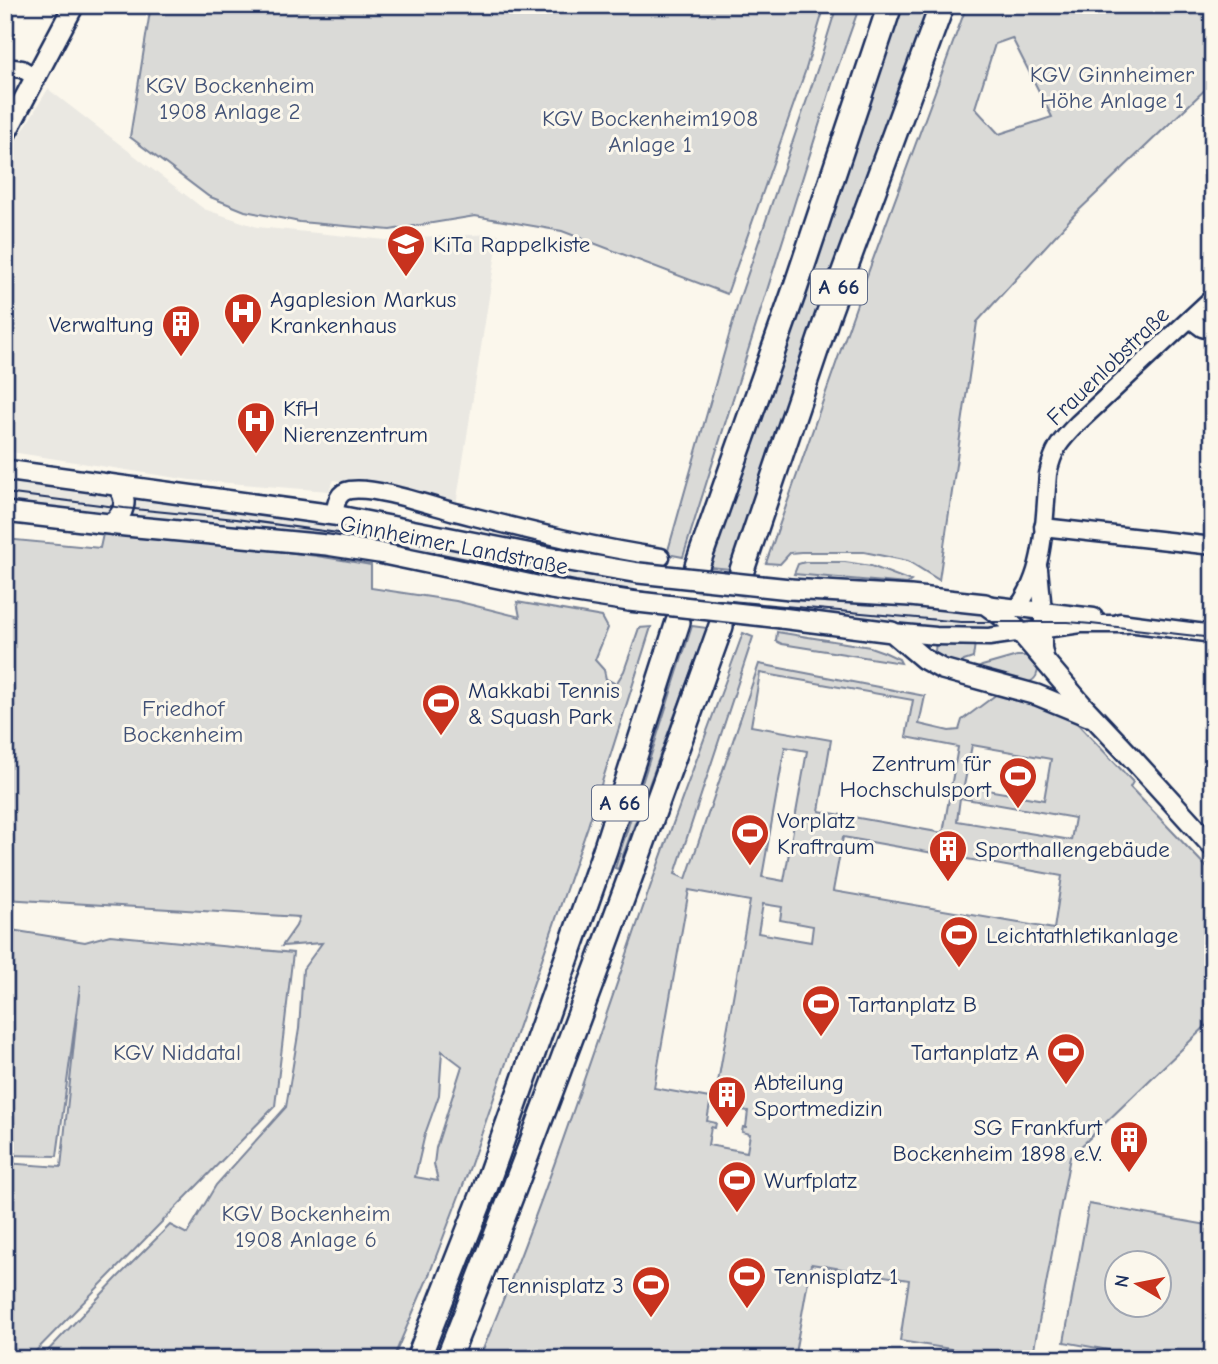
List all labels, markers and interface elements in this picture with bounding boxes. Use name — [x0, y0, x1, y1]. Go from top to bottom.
park label: KGV Ginnheimer Höhe Anlage 1 — [1030, 61, 1195, 114]
park label: KGV Bockenheim 1908 Anlage 2 — [146, 72, 314, 125]
park label: KGV Bockenheim1908 Anlage 1 — [542, 105, 758, 158]
school or university icon: KiTa Rappelkiste — [385, 223, 427, 278]
place label: KiTa Rappelkiste — [433, 231, 590, 258]
road number: A 66 — [811, 270, 867, 304]
place label: Agaplesion Markus Krankenhaus — [270, 286, 456, 339]
hospital icon: Agaplesion Markus Krankenhaus — [222, 291, 264, 346]
street label: Frauenlobstraße — [1041, 301, 1175, 431]
building icon: Verwaltung — [160, 303, 202, 358]
place label: Verwaltung — [49, 311, 154, 338]
place label: KfH Nierenzentrum — [283, 395, 428, 448]
hospital icon: KfH Nierenzentrum — [235, 400, 277, 455]
street label: Ginnheimer Landstraße — [338, 510, 570, 580]
place label: Makkabi Tennis & Squash Park — [468, 677, 620, 730]
sports icon: Makkabi Tennis & Squash Park — [420, 682, 462, 737]
park label: Friedhof Bockenheim — [123, 695, 243, 748]
place label: Zentrum für Hochschulsport — [839, 750, 992, 803]
sports icon: Zentrum für Hochschulsport — [997, 755, 1039, 810]
road number: A 66 — [592, 786, 648, 820]
place label: Vorplatz Kraftraum — [777, 807, 875, 860]
sports icon: Vorplatz Kraftraum — [729, 812, 771, 867]
building icon: Sporthallengebäude — [927, 828, 969, 883]
place label: Sporthallengebäude — [975, 836, 1170, 863]
sports icon: Leichtathletikanlage — [938, 914, 980, 969]
place label: Leichtathletikanlage — [986, 922, 1178, 949]
sports icon: Tartanplatz B — [800, 983, 842, 1038]
place label: Tartanplatz B — [848, 991, 977, 1018]
sports icon: Tartanplatz A — [1045, 1031, 1087, 1086]
park label: KGV Niddatal — [113, 1039, 241, 1066]
place label: Tartanplatz A — [911, 1039, 1039, 1066]
place label: Abteilung Sportmedizin — [754, 1069, 883, 1122]
building icon: Abteilung Sportmedizin — [706, 1074, 748, 1129]
place label: SG Frankfurt Bockenheim 1898 e.V. — [893, 1114, 1103, 1167]
building icon: SG Frankfurt Bockenheim 1898 e.V. — [1108, 1119, 1150, 1174]
sports icon: Wurfplatz — [716, 1159, 758, 1214]
place label: Wurfplatz — [764, 1167, 857, 1194]
park label: KGV Bockenheim 1908 Anlage 6 — [222, 1200, 390, 1253]
north arrow — [1102, 1248, 1172, 1318]
sports icon: Tennisplatz 1 — [726, 1255, 768, 1310]
place label: Tennisplatz 1 — [774, 1263, 898, 1290]
sports icon: Tennisplatz 3 — [630, 1264, 672, 1319]
place label: Tennisplatz 3 — [497, 1272, 624, 1299]
text: N — [1110, 1273, 1134, 1289]

